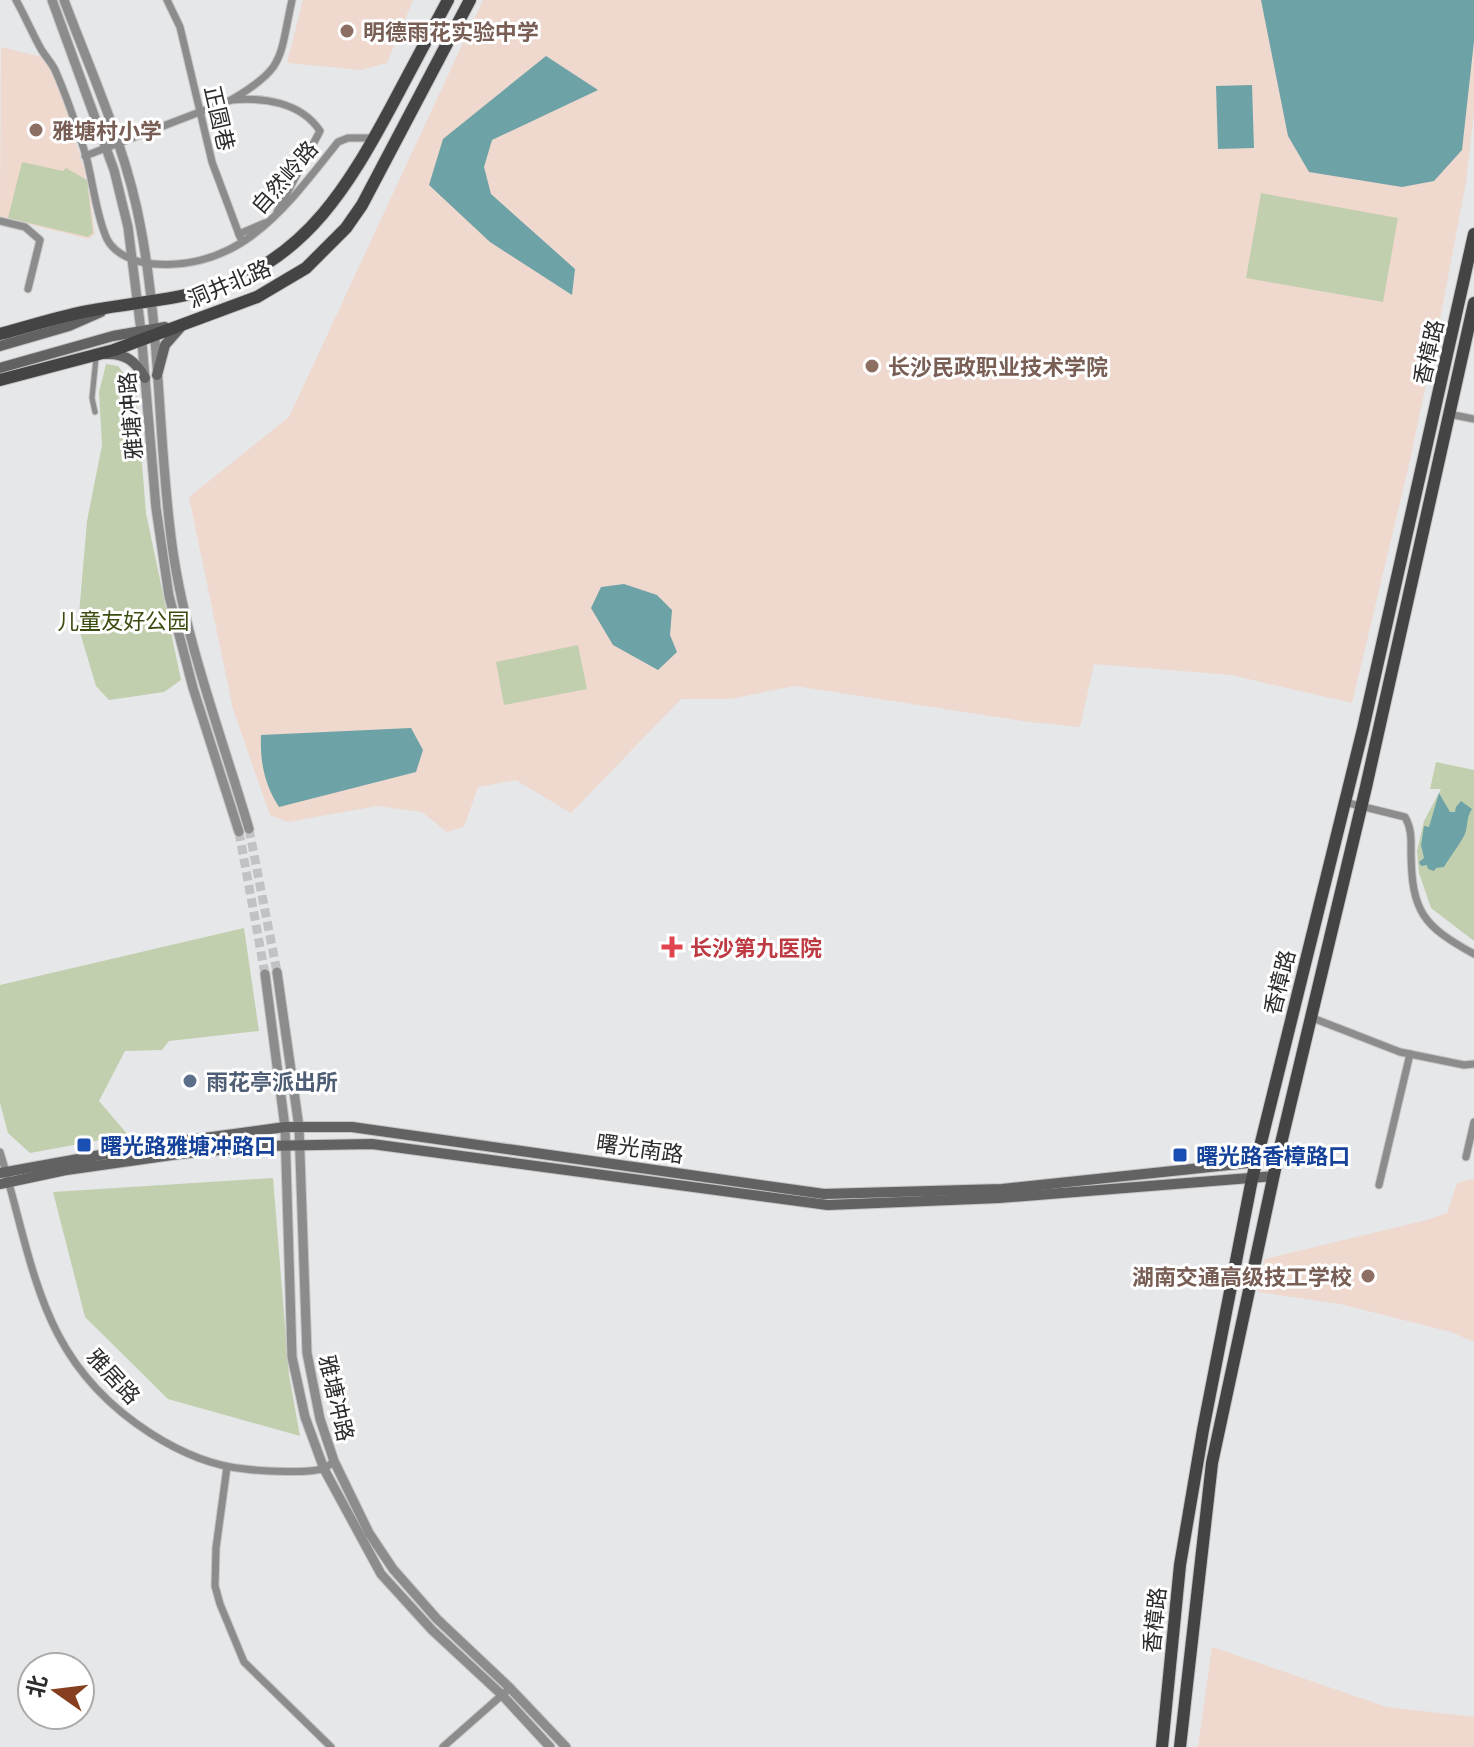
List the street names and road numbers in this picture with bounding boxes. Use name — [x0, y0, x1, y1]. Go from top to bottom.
street label: 正圆巷 — [200, 83, 240, 153]
street label: 自然岭路 — [246, 136, 322, 218]
street label: 洞井北路 — [184, 254, 274, 312]
street label: 香樟路 — [1408, 317, 1448, 387]
street label: 雅塘冲路 — [114, 371, 146, 461]
street label: 香樟路 — [1259, 947, 1299, 1017]
street label: 曙光南路 — [595, 1129, 685, 1167]
street label: 雅居路 — [82, 1343, 146, 1409]
street label: 雅塘冲路 — [315, 1352, 359, 1444]
street label: 香樟路 — [1138, 1586, 1170, 1654]

